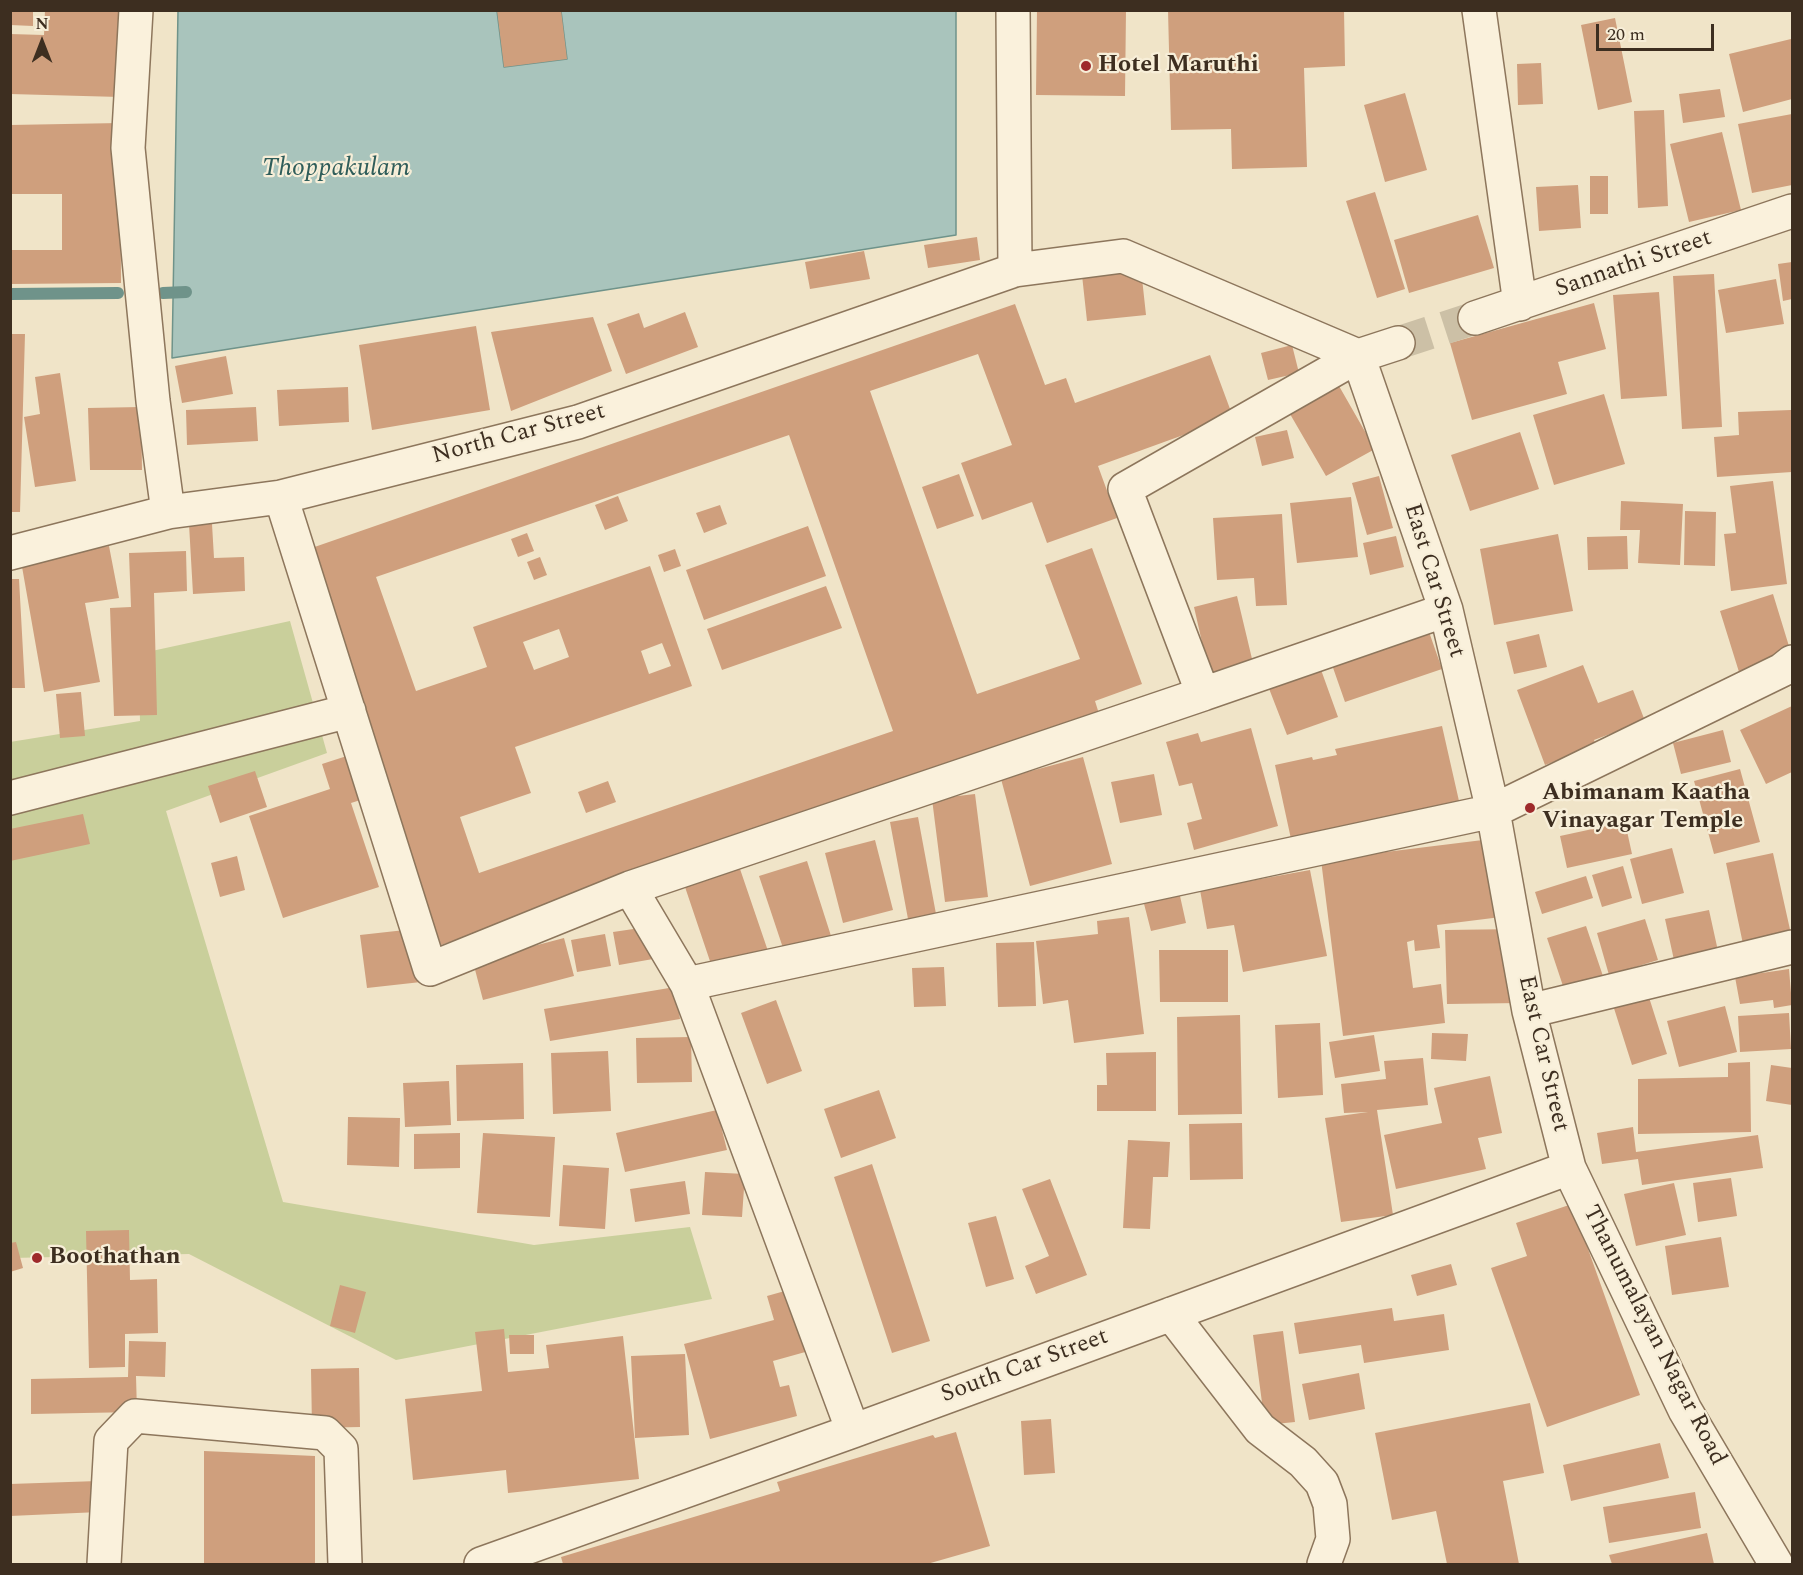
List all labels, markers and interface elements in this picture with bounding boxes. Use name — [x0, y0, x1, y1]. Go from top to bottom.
north arrow — [12, 12, 72, 72]
text: N — [35, 12, 49, 36]
scale bar — [1599, 12, 1718, 50]
text: 20 m — [1607, 21, 1645, 48]
place label: Hotel Maruthi — [1098, 52, 1259, 80]
marker: Hotel Maruthi — [1079, 59, 1093, 73]
water label: Thoppakulam — [262, 154, 410, 186]
street label: Sannathi Street — [1552, 225, 1716, 305]
street label: North Car Street — [429, 398, 609, 472]
street label: East Car Street — [1396, 500, 1470, 662]
place label: Abimanam Kaatha Vinayagar Temple — [1542, 780, 1750, 836]
marker: Abimanam Kaatha Vinayagar Temple — [1523, 801, 1537, 815]
street label: East Car Street — [1510, 973, 1574, 1135]
street label: Thanumalayan Nagar Road — [1575, 1201, 1731, 1471]
place label: Boothathan — [49, 1244, 181, 1272]
marker: Boothathan — [30, 1251, 44, 1265]
street label: South Car Street — [937, 1323, 1113, 1411]

